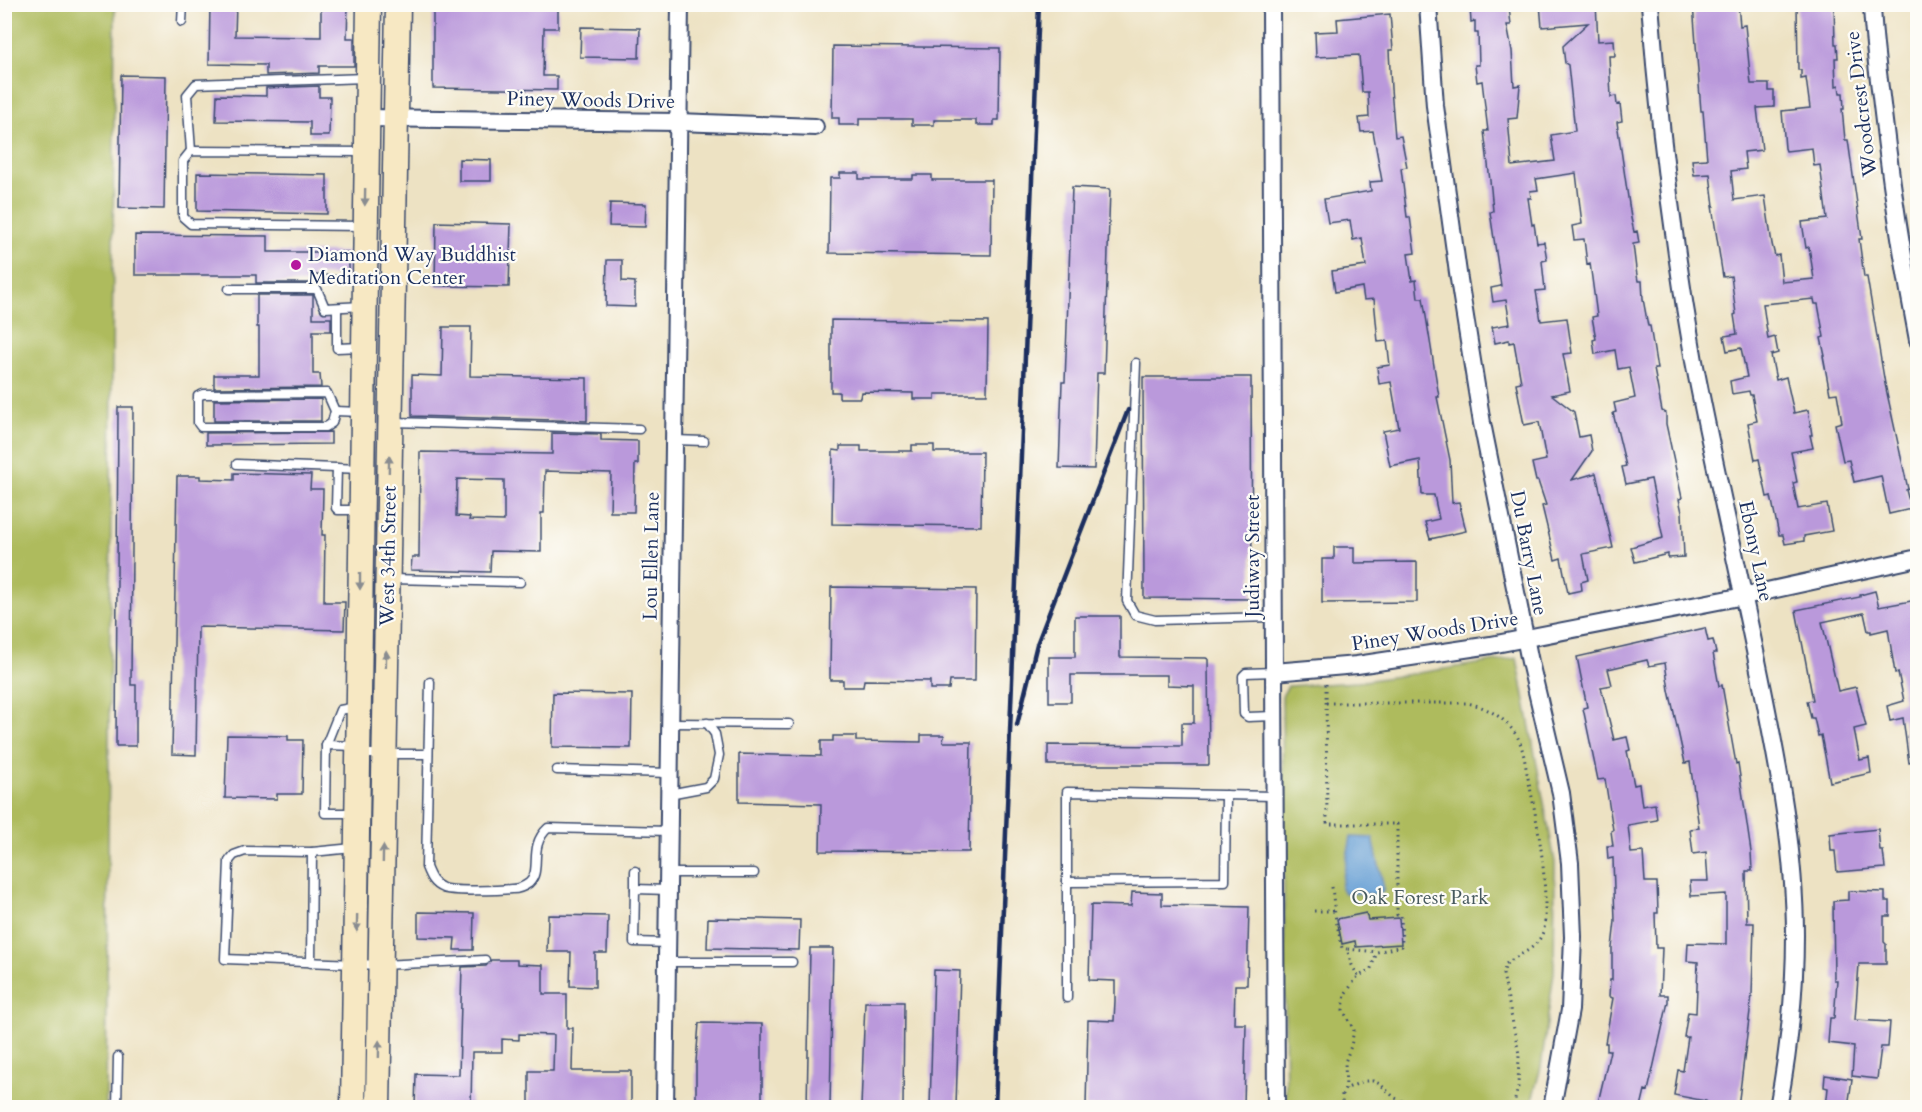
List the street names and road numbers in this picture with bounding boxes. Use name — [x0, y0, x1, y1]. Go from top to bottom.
street label: Woodcrest Drive — [1839, 30, 1883, 179]
street label: Piney Woods Drive — [506, 85, 676, 115]
street label: West 34th Street — [373, 485, 403, 628]
street label: Du Barry Lane — [1504, 488, 1554, 618]
street label: Lou Ellen Lane — [636, 491, 666, 621]
street label: Judiway Street — [1239, 494, 1266, 620]
street label: Ebony Lane — [1732, 498, 1780, 604]
street label: Piney Woods Drive — [1350, 604, 1520, 658]

